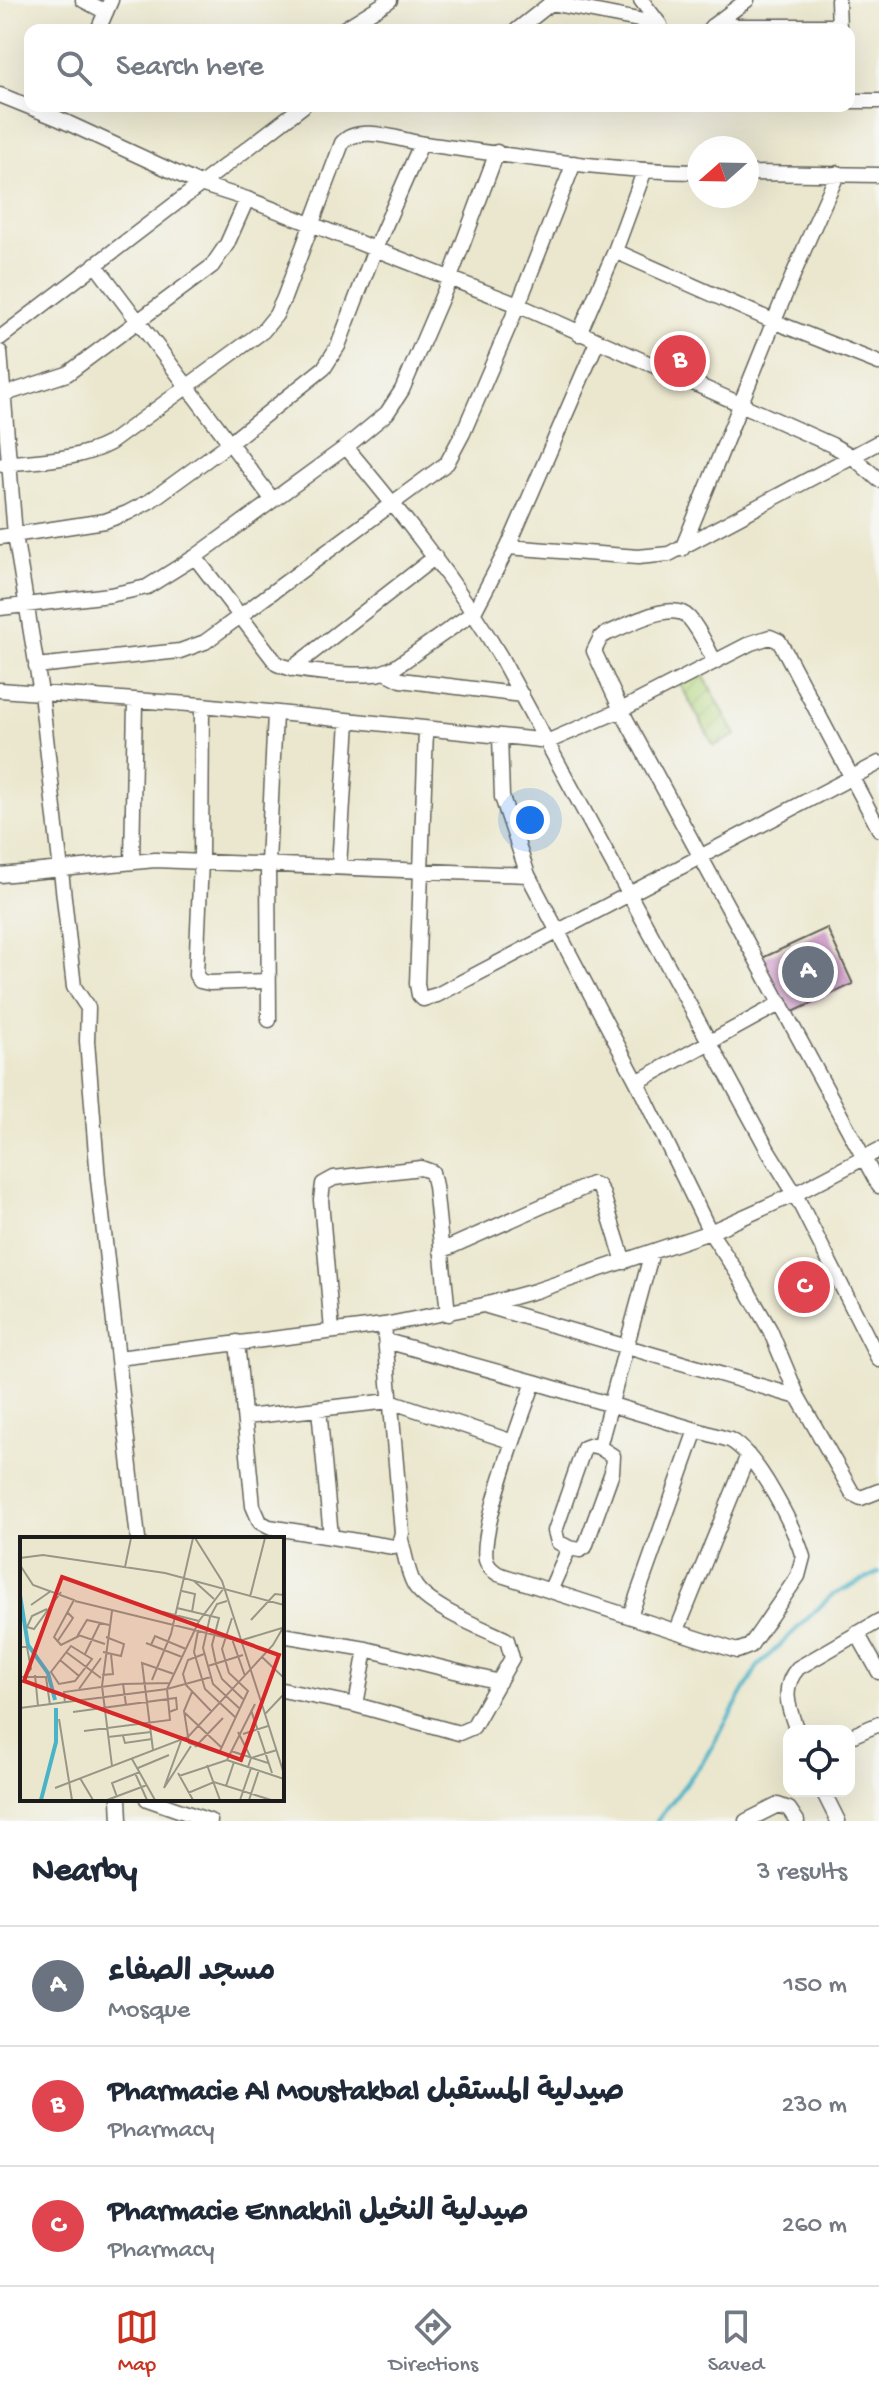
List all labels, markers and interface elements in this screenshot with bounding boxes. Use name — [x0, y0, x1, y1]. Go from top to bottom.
search box — [24, 24, 855, 112]
icon: search — [52, 46, 96, 90]
text: Search here — [116, 51, 264, 86]
north arrow — [687, 136, 759, 208]
pin: B — [654, 331, 706, 391]
your location — [510, 800, 550, 840]
pin: A — [782, 942, 834, 1002]
pin: C — [778, 1257, 830, 1317]
inset map — [20, 1537, 284, 1801]
map controls — [783, 1725, 855, 1797]
button: locate — [783, 1725, 855, 1797]
text: Nearby — [32, 1853, 137, 1893]
text: 3 results — [757, 1858, 847, 1889]
text: مسجد الصفاء — [108, 1956, 275, 1991]
text: A — [50, 1971, 66, 2002]
text: 150 m — [783, 1971, 847, 2002]
text: Mosque — [108, 1996, 190, 2027]
text: Pharmacie Al Moustakbal صيدلية المستقبل — [108, 2076, 624, 2111]
text: B — [51, 2091, 65, 2122]
text: 230 m — [781, 2091, 847, 2122]
text: Pharmacy — [108, 2116, 214, 2147]
text: Pharmacie Ennakhil صيدلية النخيل — [108, 2196, 529, 2231]
text: C — [51, 2211, 65, 2242]
text: 260 m — [782, 2211, 847, 2242]
text: Pharmacy — [108, 2236, 214, 2267]
tab: Map — [115, 2305, 159, 2379]
tab: Directions — [389, 2305, 478, 2379]
tab: Saved — [708, 2305, 764, 2379]

